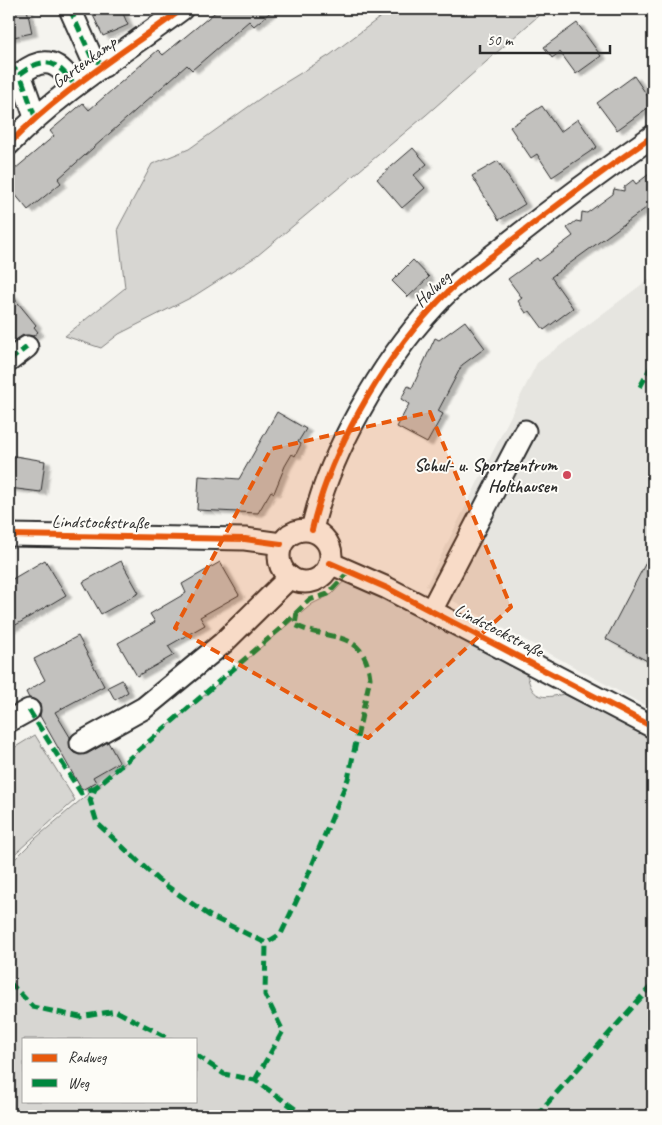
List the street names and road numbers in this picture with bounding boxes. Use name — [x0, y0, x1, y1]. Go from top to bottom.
street label: Gartenkamp — [47, 30, 122, 93]
street label: Halweg — [409, 265, 456, 312]
street label: Lindstockstraße — [51, 510, 150, 534]
street label: Lindstockstraße — [451, 598, 548, 662]

